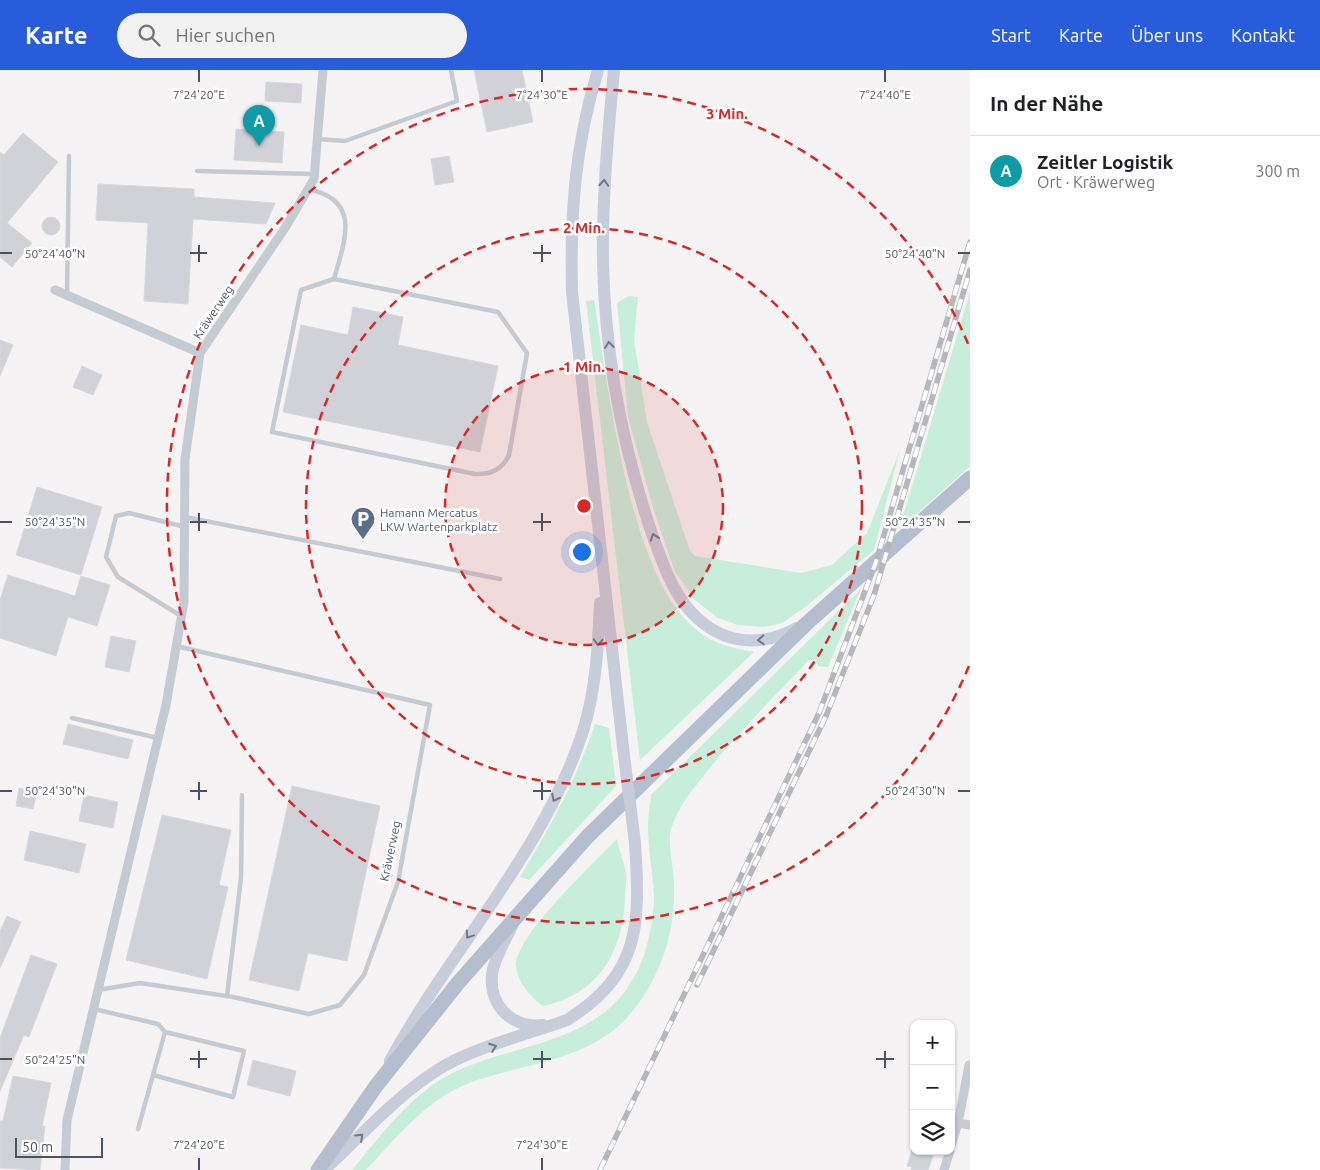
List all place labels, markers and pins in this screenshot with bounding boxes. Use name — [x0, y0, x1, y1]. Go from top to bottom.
pin: A — [243, 105, 275, 146]
centre of rings — [575, 497, 593, 515]
parking icon: Hamann Mercatus LKW Wartenparkplatz — [350, 506, 376, 540]
place label: Hamann Mercatus LKW Wartenparkplatz — [380, 506, 498, 533]

